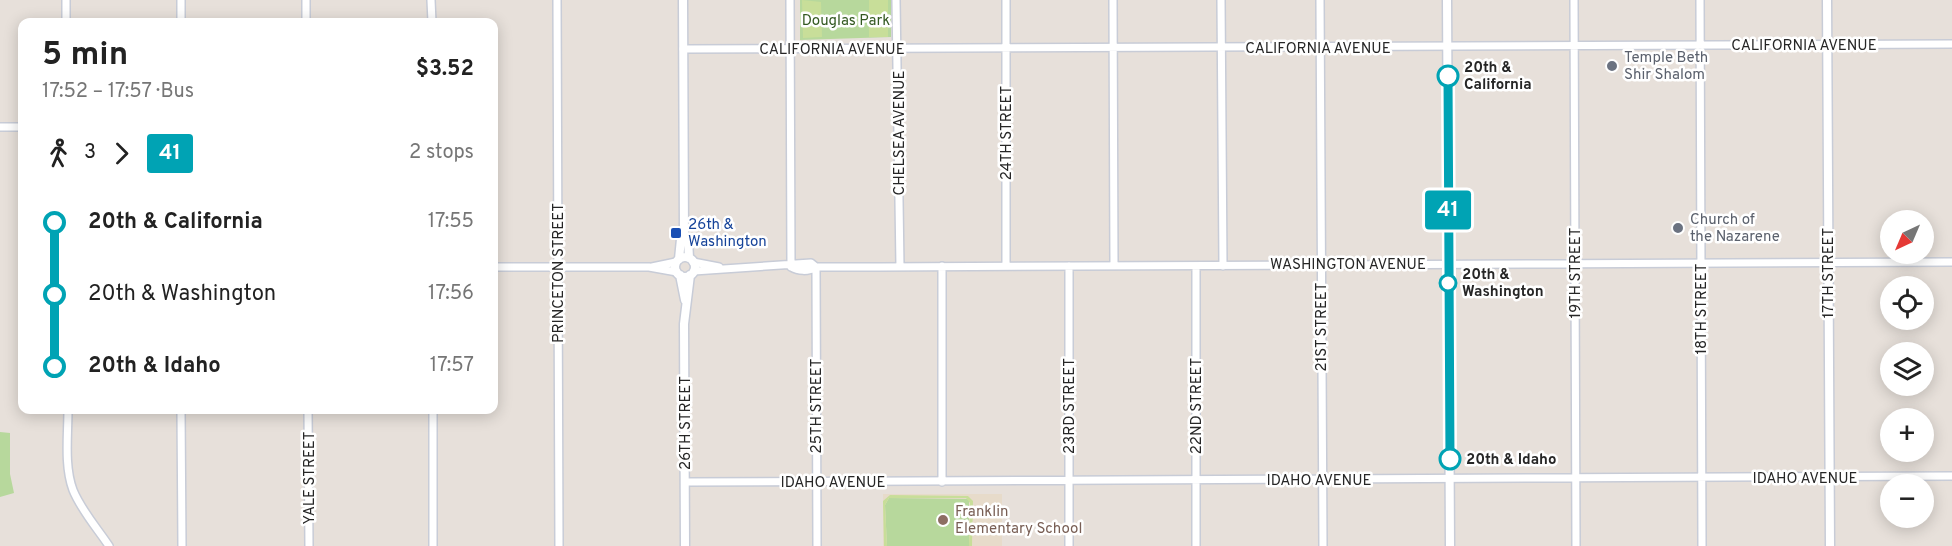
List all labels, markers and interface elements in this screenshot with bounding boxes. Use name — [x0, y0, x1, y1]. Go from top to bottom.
park label: Douglas Park — [802, 12, 890, 31]
text: 5 min — [42, 35, 128, 77]
street label: CALIFORNIA AVENUE — [1731, 37, 1877, 56]
street label: CALIFORNIA AVENUE — [1245, 40, 1391, 59]
street label: CALIFORNIA AVENUE — [759, 41, 905, 60]
place label: Temple Beth Shir Shalom — [1624, 49, 1708, 85]
text: $3.52 — [416, 56, 474, 83]
place label: 20th & California — [1464, 59, 1532, 95]
marker: Temple Beth Shir Shalom — [1605, 59, 1619, 73]
marker: 20th & California — [1437, 65, 1459, 87]
street label: CHELSEA AVENUE — [891, 71, 910, 195]
text: 17:52 – 17:57 · Bus — [42, 79, 194, 105]
street label: 24TH STREET — [998, 86, 1017, 180]
icon: walk — [42, 137, 75, 170]
icon: forward — [105, 137, 138, 170]
text: 3 — [84, 140, 96, 166]
text: 41 — [159, 140, 181, 167]
text: 2 stops — [409, 140, 474, 166]
line badge: 41 — [1421, 190, 1475, 230]
text: 41 — [1437, 197, 1459, 224]
street label: PRINCETON STREET — [550, 203, 569, 343]
text: 20th & California — [88, 209, 263, 236]
text: 17:55 — [428, 209, 474, 235]
north arrow — [1880, 210, 1934, 264]
map controls — [1880, 210, 1934, 528]
place label: Church of the Nazarene — [1690, 211, 1780, 247]
place label: 26th & Washington — [688, 216, 767, 252]
marker: Church of the Nazarene — [1671, 221, 1685, 235]
marker: 26th & Washington — [669, 226, 683, 240]
street label: 19TH STREET — [1567, 228, 1586, 318]
street label: 17TH STREET — [1820, 228, 1839, 318]
street label: WASHINGTON AVENUE — [1270, 256, 1426, 275]
street label: 18TH STREET — [1693, 264, 1712, 355]
place label: 20th & Washington — [1462, 266, 1544, 302]
marker: 20th & Washington — [1439, 274, 1457, 292]
button: locate — [1880, 276, 1934, 330]
text: 20th & Washington — [88, 281, 276, 308]
text: 17:56 — [428, 281, 474, 307]
street label: 21ST STREET — [1313, 282, 1332, 372]
button: layers — [1880, 342, 1934, 396]
text: 20th & Idaho — [88, 353, 221, 380]
text: 17:57 — [430, 353, 474, 379]
street label: 23RD STREET — [1061, 358, 1080, 454]
street label: 22ND STREET — [1188, 358, 1207, 454]
street label: 25TH STREET — [808, 359, 827, 453]
street label: 26TH STREET — [677, 376, 696, 470]
button: + — [1880, 408, 1934, 462]
street label: YALE STREET — [301, 431, 320, 525]
marker: 20th & Idaho — [1439, 448, 1461, 470]
place label: 20th & Idaho — [1466, 451, 1557, 470]
street label: IDAHO AVENUE — [1752, 470, 1858, 489]
street label: IDAHO AVENUE — [1266, 472, 1372, 491]
street label: IDAHO AVENUE — [780, 474, 886, 493]
button: − — [1880, 474, 1934, 528]
place label: Franklin Elementary School — [955, 503, 1082, 539]
marker: Franklin Elementary School — [936, 513, 950, 527]

